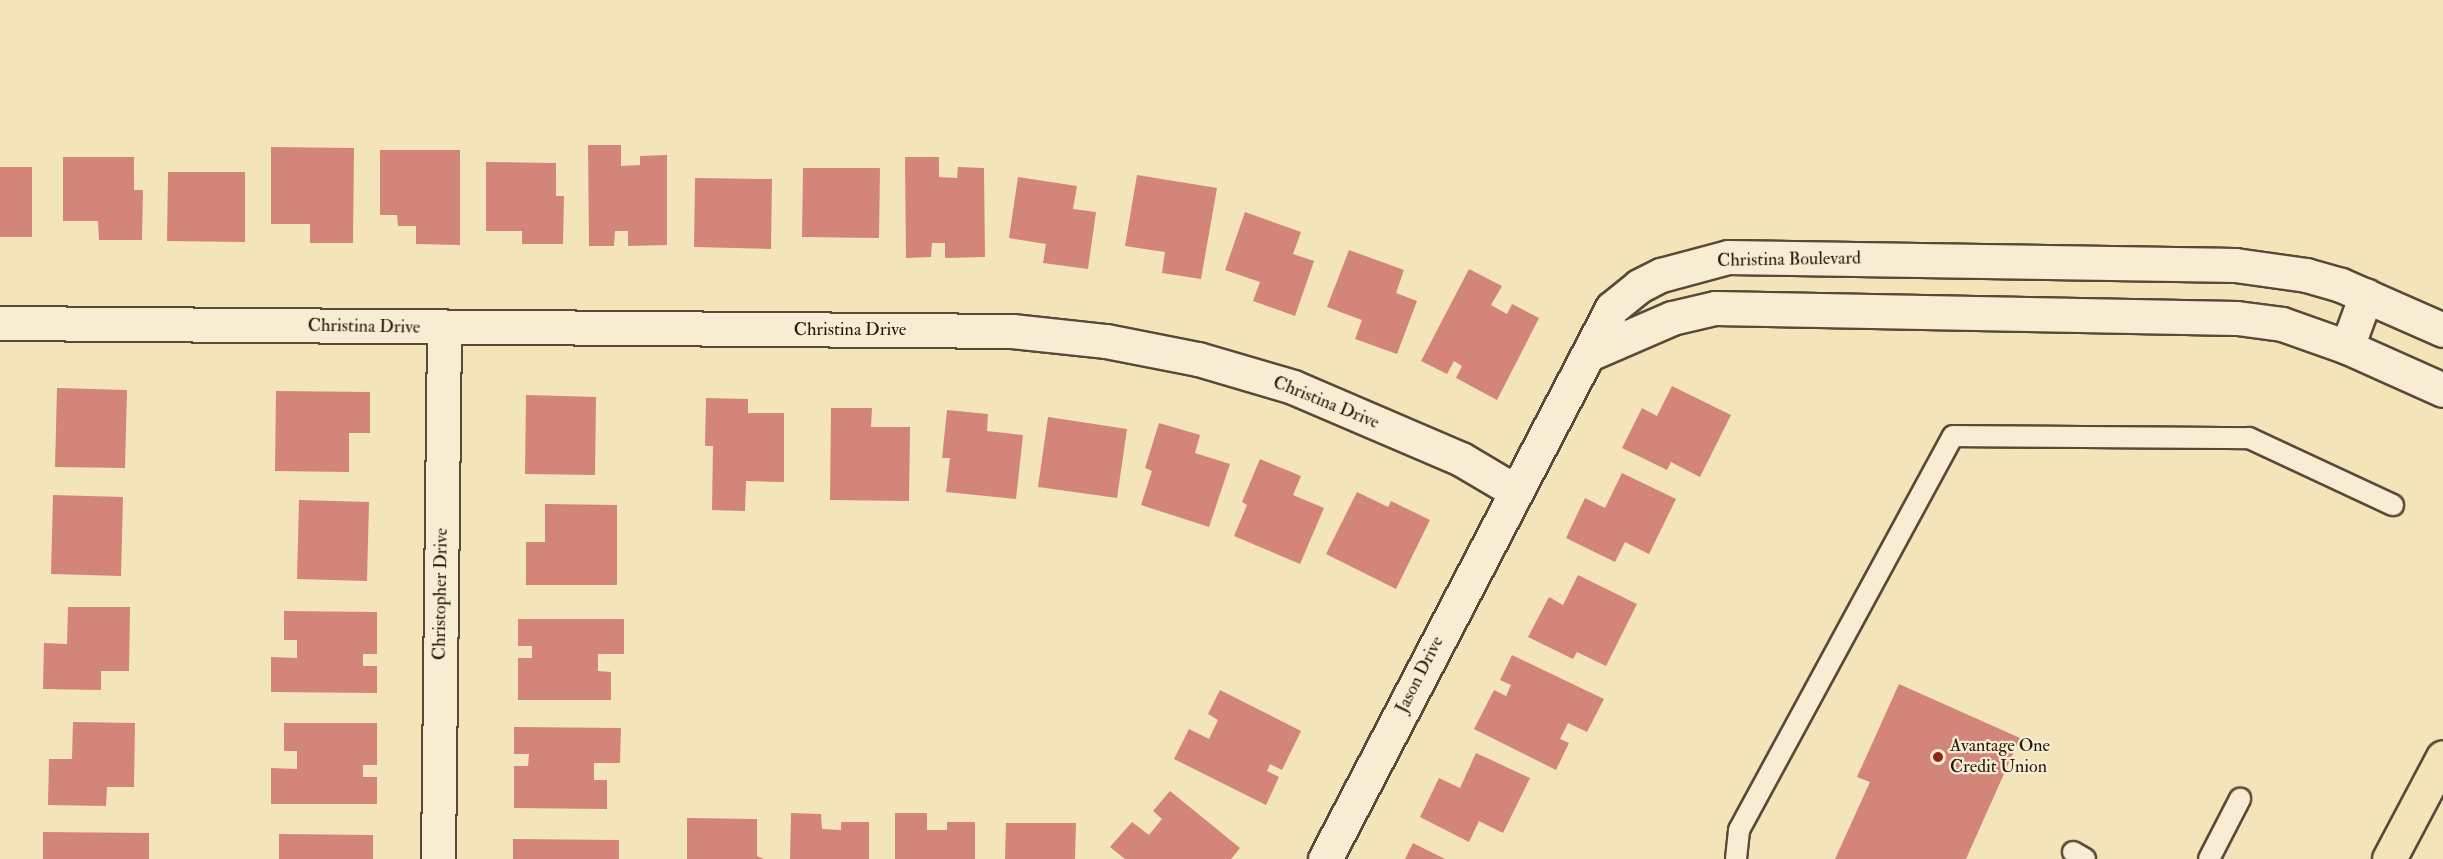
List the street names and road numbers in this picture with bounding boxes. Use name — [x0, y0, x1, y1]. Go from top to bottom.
street label: Christina Boulevard — [1717, 248, 1861, 272]
street label: Christina Drive — [308, 315, 420, 339]
street label: Christina Drive — [794, 319, 906, 341]
street label: Christina Drive — [1270, 372, 1382, 434]
street label: Christopher Drive — [429, 528, 453, 660]
street label: Jason Drive — [1391, 633, 1449, 717]

